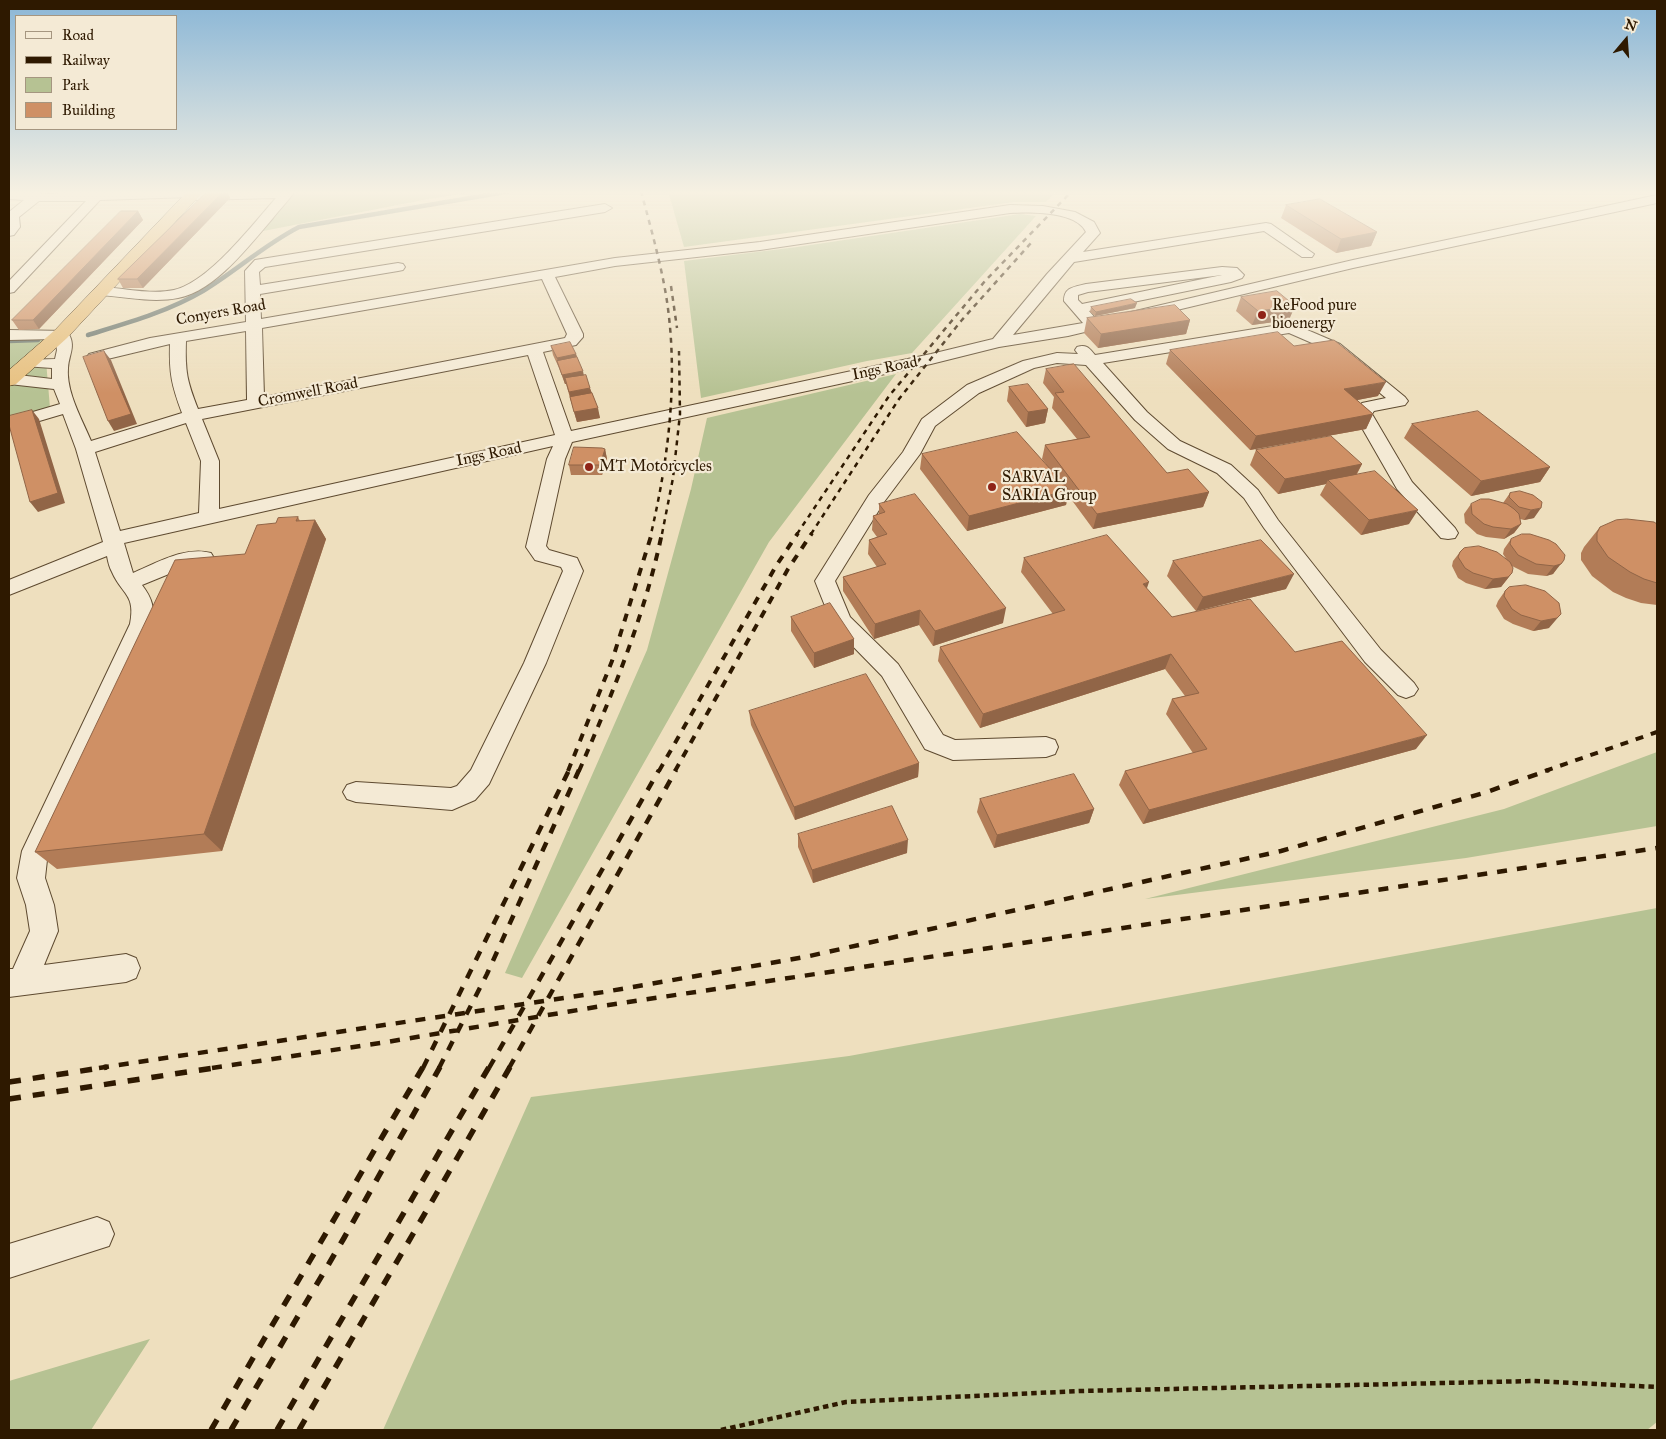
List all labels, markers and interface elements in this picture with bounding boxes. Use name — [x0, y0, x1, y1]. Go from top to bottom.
legend — [15, 15, 178, 130]
north arrow — [1601, 15, 1651, 65]
text: N — [1623, 15, 1639, 35]
text: Road — [62, 26, 94, 44]
text: Railway — [62, 51, 110, 69]
text: Park — [62, 76, 89, 94]
text: Building — [62, 101, 115, 119]
street label: Conyers Road — [175, 296, 267, 330]
place label: ReFood pure bioenergy — [1272, 296, 1357, 334]
marker: ReFood pure bioenergy — [1256, 309, 1268, 321]
street label: Ings Road — [851, 353, 919, 385]
street label: Cromwell Road — [256, 374, 360, 412]
street label: Ings Road — [455, 439, 523, 471]
place label: MT Motorcycles — [599, 457, 712, 477]
marker: MT Motorcycles — [583, 461, 595, 473]
place label: SARVAL SARIA Group — [1002, 468, 1097, 506]
marker: SARVAL SARIA Group — [986, 481, 998, 493]

